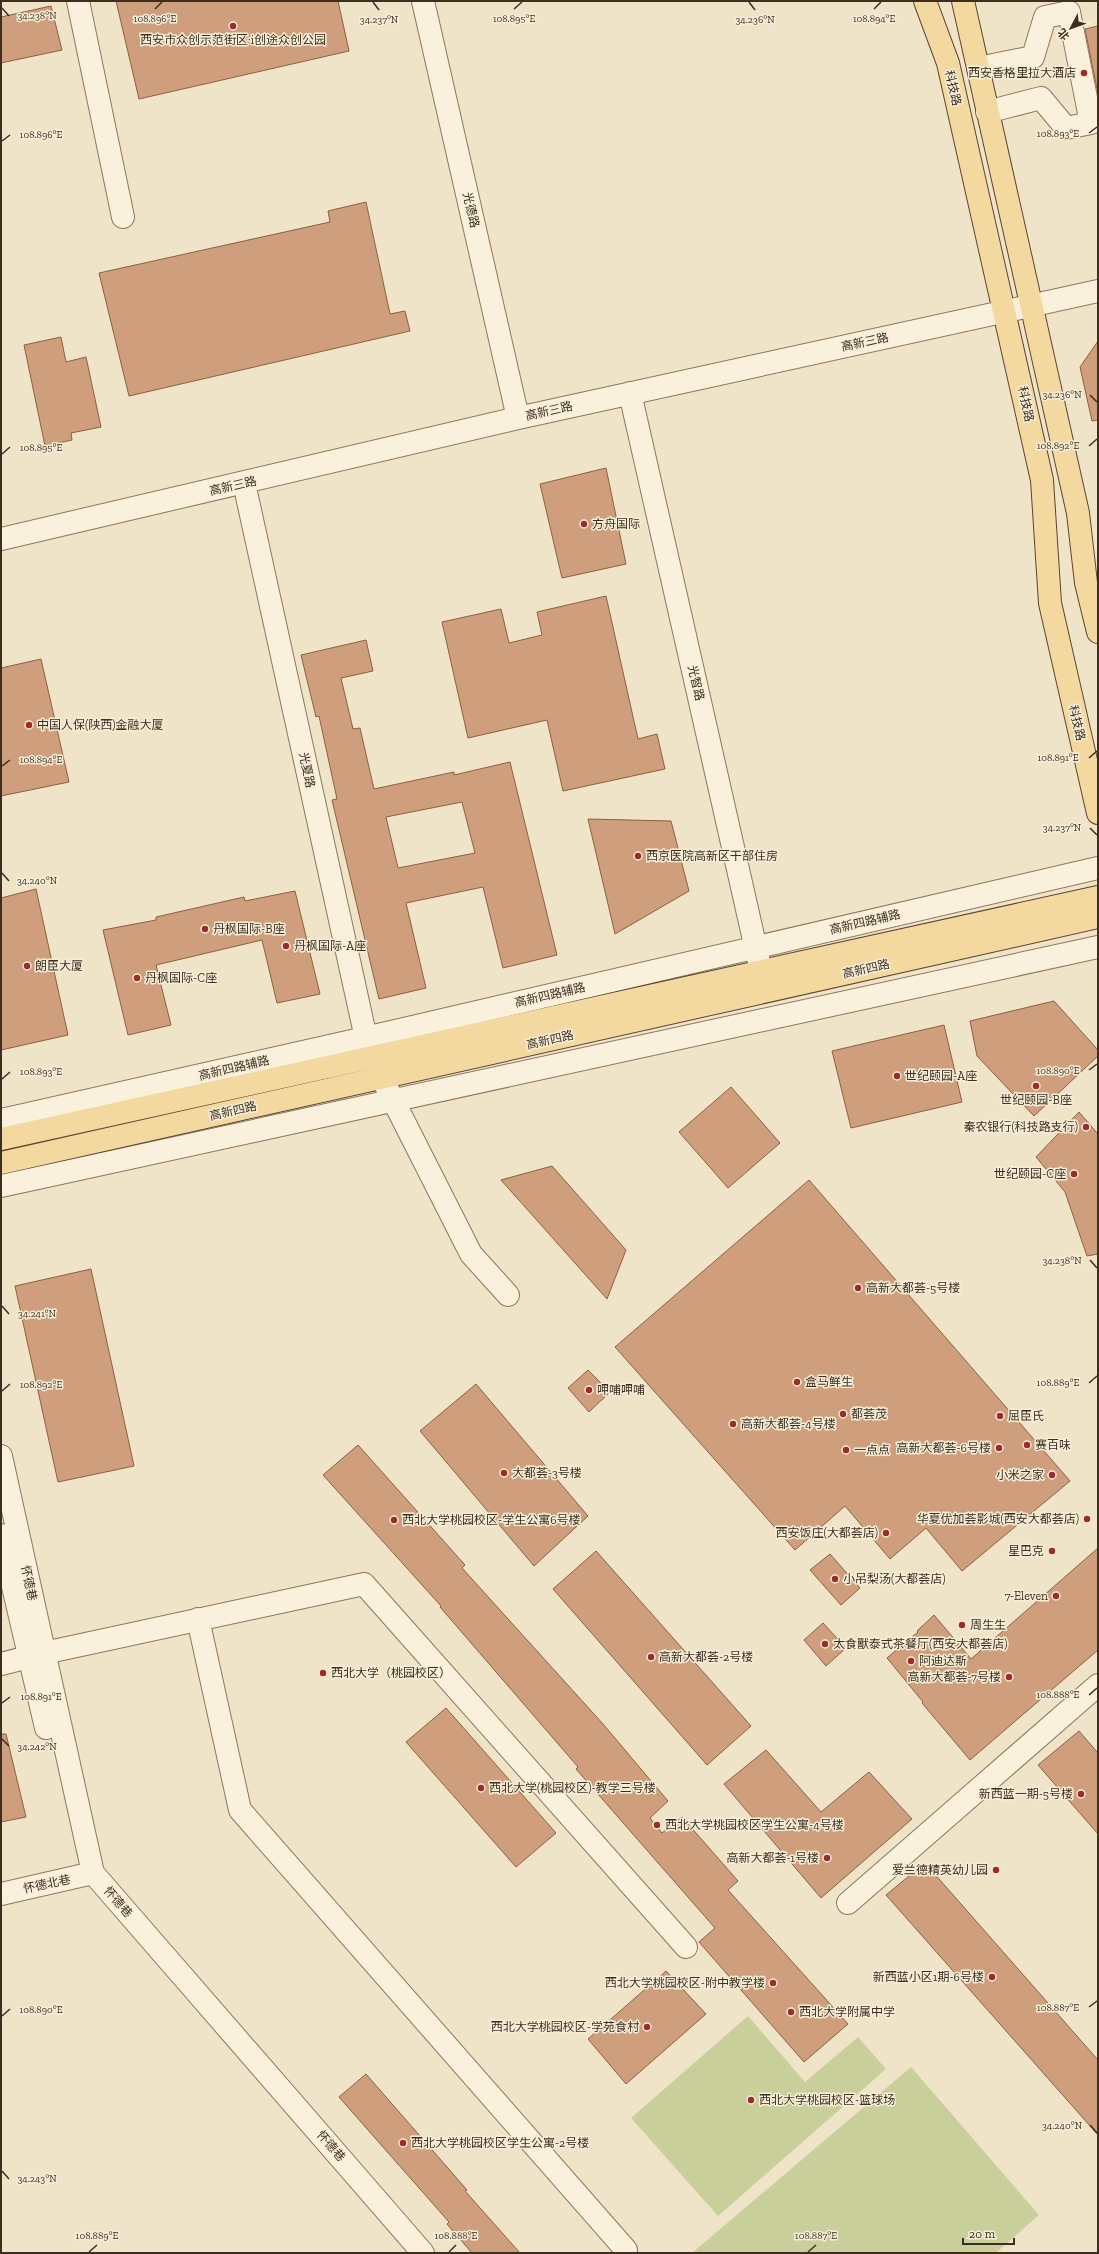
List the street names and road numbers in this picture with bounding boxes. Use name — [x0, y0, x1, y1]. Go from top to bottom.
street label: 科技路 — [942, 69, 964, 107]
street label: 光德路 — [460, 191, 482, 229]
street label: 高新三路 — [840, 330, 890, 354]
street label: 科技路 — [1015, 385, 1037, 423]
street label: 高新三路 — [524, 399, 574, 423]
street label: 高新三路 — [208, 474, 258, 498]
street label: 光智路 — [685, 664, 707, 702]
street label: 科技路 — [1066, 704, 1088, 742]
street label: 光夏路 — [296, 751, 318, 789]
street label: 高新四路辅路 — [828, 907, 902, 937]
street label: 高新四路 — [841, 957, 891, 981]
street label: 高新四路辅路 — [513, 980, 587, 1010]
street label: 高新四路 — [525, 1028, 575, 1052]
street label: 高新四路辅路 — [197, 1053, 271, 1083]
street label: 高新四路 — [208, 1099, 258, 1123]
street label: 怀德巷 — [18, 1564, 40, 1602]
street label: 怀德北巷 — [22, 1872, 72, 1896]
street label: 怀德巷 — [101, 1884, 135, 1920]
street label: 怀德巷 — [314, 2128, 348, 2164]

